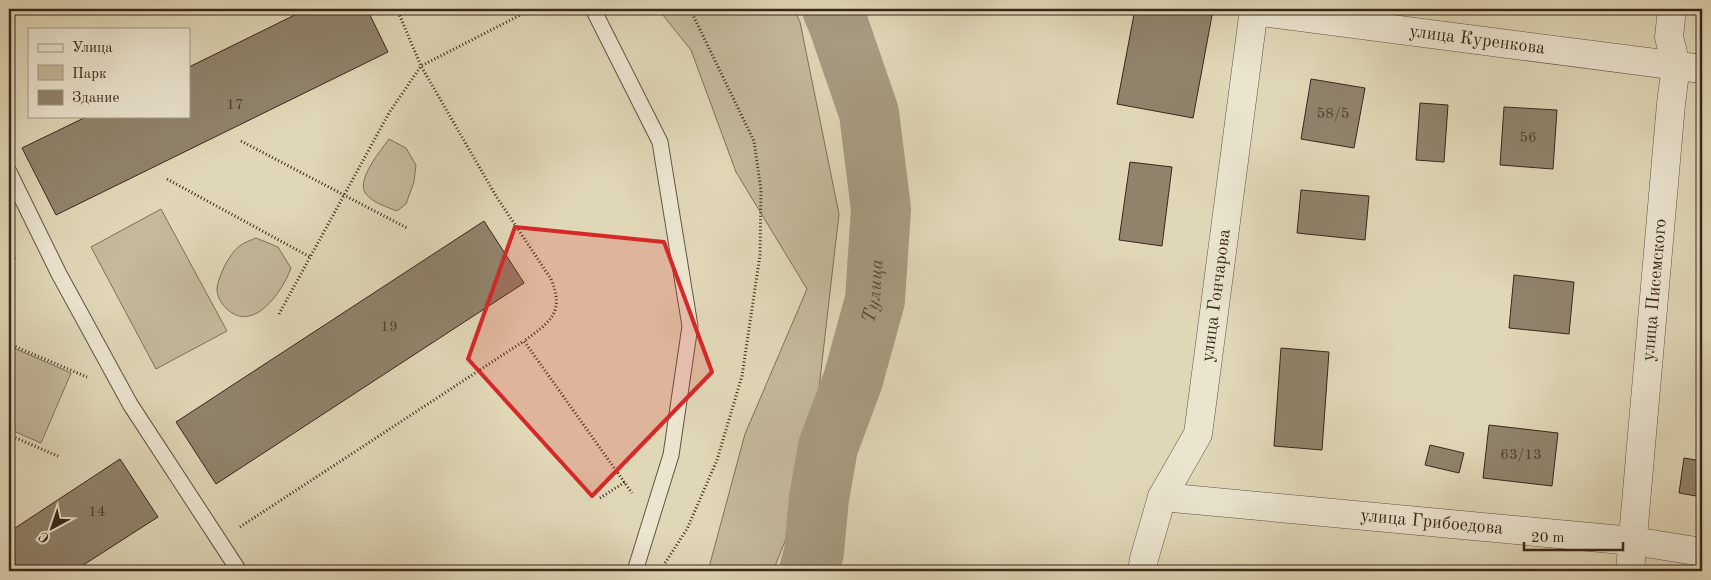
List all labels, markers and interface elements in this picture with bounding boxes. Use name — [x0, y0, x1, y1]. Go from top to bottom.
street label: улица Куренкова — [1408, 22, 1546, 58]
legend — [28, 28, 190, 118]
text: Улица — [72, 41, 113, 56]
text: Парк — [72, 67, 107, 82]
text: Здание — [72, 91, 119, 106]
house number: 17 — [226, 98, 244, 113]
house number: 58/5 — [1317, 107, 1349, 122]
house number: 56 — [1519, 131, 1537, 146]
street label: улица Писемского — [1639, 218, 1670, 362]
street label: улица Гончарова — [1199, 228, 1234, 363]
water label: Тулица — [860, 258, 887, 325]
house number: 19 — [380, 320, 398, 335]
house number: 63/13 — [1500, 448, 1542, 463]
north arrow — [28, 502, 78, 552]
house number: 14 — [88, 505, 106, 520]
street label: улица Грибоедова — [1360, 507, 1504, 538]
scale bar — [1524, 520, 1622, 552]
text: С — [36, 529, 52, 546]
text: 20 m — [1531, 531, 1565, 546]

